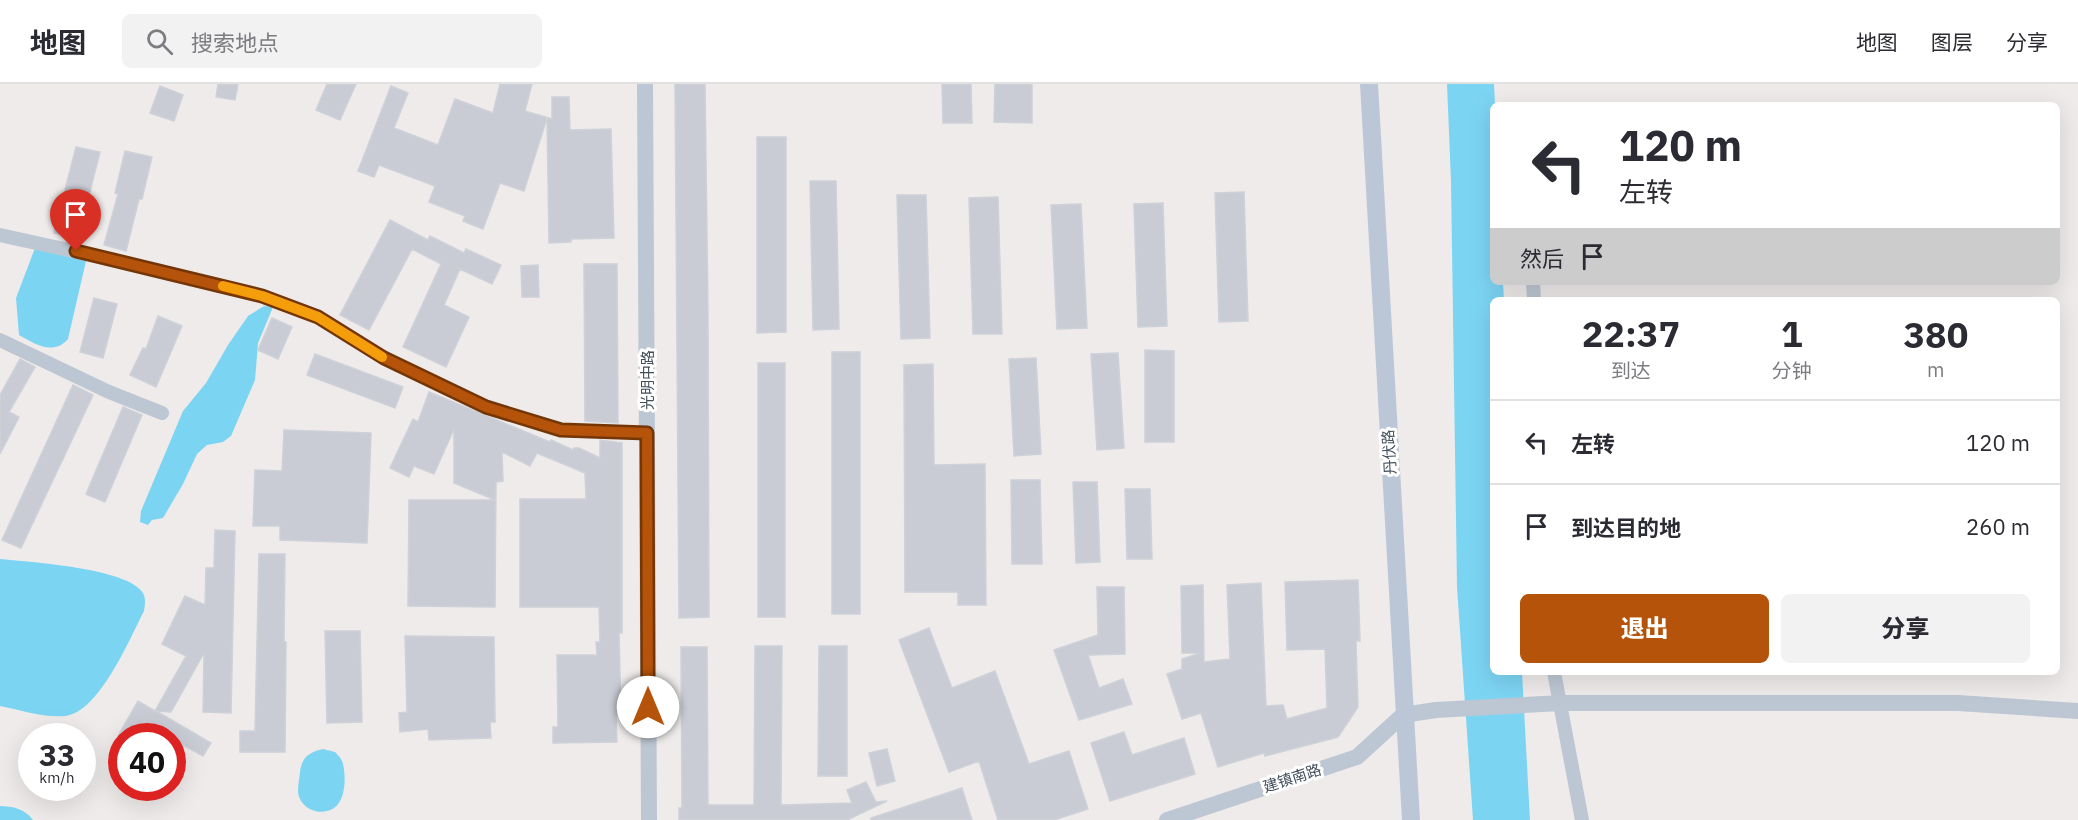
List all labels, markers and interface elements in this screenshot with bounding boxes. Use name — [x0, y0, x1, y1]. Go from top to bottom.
search box — [122, 14, 542, 68]
text: 地图 — [30, 24, 86, 61]
icon: search — [143, 25, 176, 58]
text: 搜索地点 — [191, 28, 279, 57]
text: 地图 — [1856, 28, 1898, 56]
text: 图层 — [1931, 28, 1973, 56]
text: 分享 — [2006, 28, 2048, 56]
text: 120 m — [1619, 118, 1742, 173]
icon: left — [1520, 126, 1598, 204]
text: 左转 — [1619, 174, 1673, 209]
pin — [50, 189, 101, 251]
icon: arrive — [59, 198, 92, 231]
icon: arrive — [1576, 240, 1609, 273]
text: 然后 — [1520, 244, 1564, 273]
text: 22:37 — [1582, 310, 1680, 357]
text: 1 — [1781, 310, 1803, 357]
text: 380 — [1903, 311, 1968, 358]
street label: 光明中路 — [638, 350, 657, 410]
text: m — [1927, 356, 1945, 383]
text: 到达 — [1611, 357, 1651, 384]
text: 分钟 — [1772, 357, 1812, 384]
icon: left — [1520, 426, 1553, 459]
text: 120 m — [1966, 428, 2030, 457]
street label: 丹伏路 — [1378, 429, 1400, 475]
text: 左转 — [1571, 429, 1615, 458]
icon: arrive — [1520, 510, 1553, 543]
text: 260 m — [1966, 512, 2030, 541]
text: 到达目的地 — [1571, 513, 1681, 542]
button: 退出 — [1520, 594, 1769, 663]
button: 分享 — [1781, 594, 2030, 663]
position arrow — [616, 675, 680, 739]
speed limit sign: 40 — [108, 723, 186, 801]
text: 33 — [39, 735, 75, 774]
street label: 建镇南路 — [1261, 760, 1323, 796]
text: km/h — [39, 768, 75, 787]

